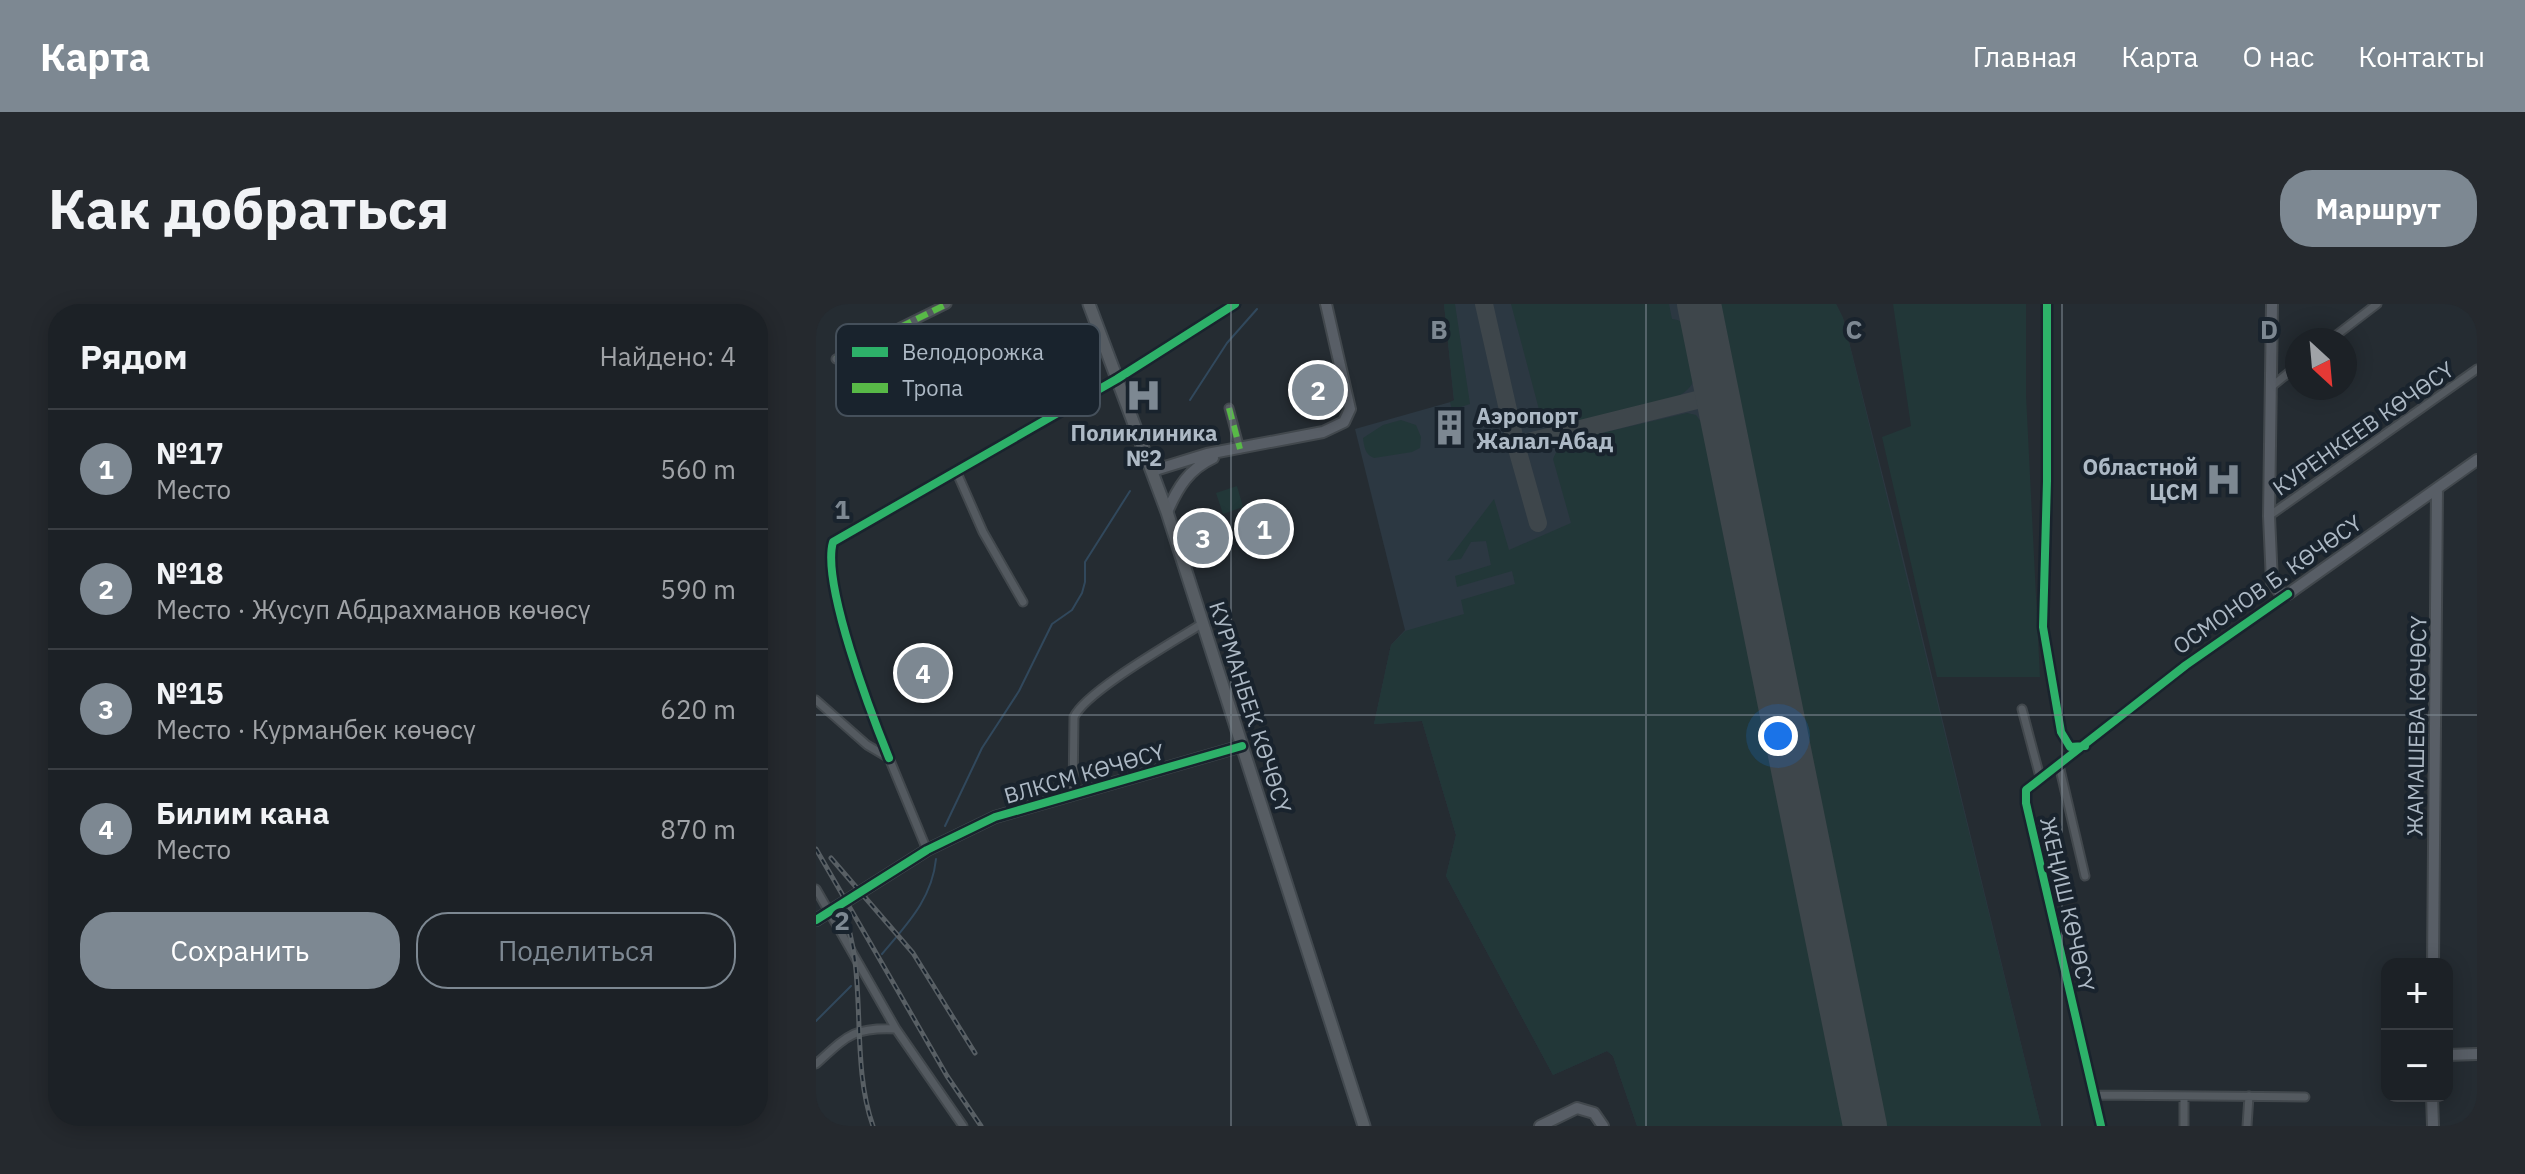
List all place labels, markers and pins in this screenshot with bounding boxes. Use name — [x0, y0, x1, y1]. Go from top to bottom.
pin: 2 — [1292, 360, 1344, 420]
hospital icon: Поликлиника №2 — [1125, 377, 1163, 415]
place label: Аэропорт Жалал-Абад — [1476, 401, 1614, 455]
building icon: Аэропорт Жалал-Абад — [1431, 409, 1469, 447]
place label: Поликлиника №2 — [1071, 418, 1217, 472]
place label: Областной ЦСМ — [2082, 452, 2198, 506]
hospital icon: Областной ЦСМ — [2205, 460, 2243, 498]
pin: 1 — [1238, 499, 1290, 559]
pin: 3 — [1177, 508, 1229, 568]
pin: 4 — [897, 643, 949, 703]

